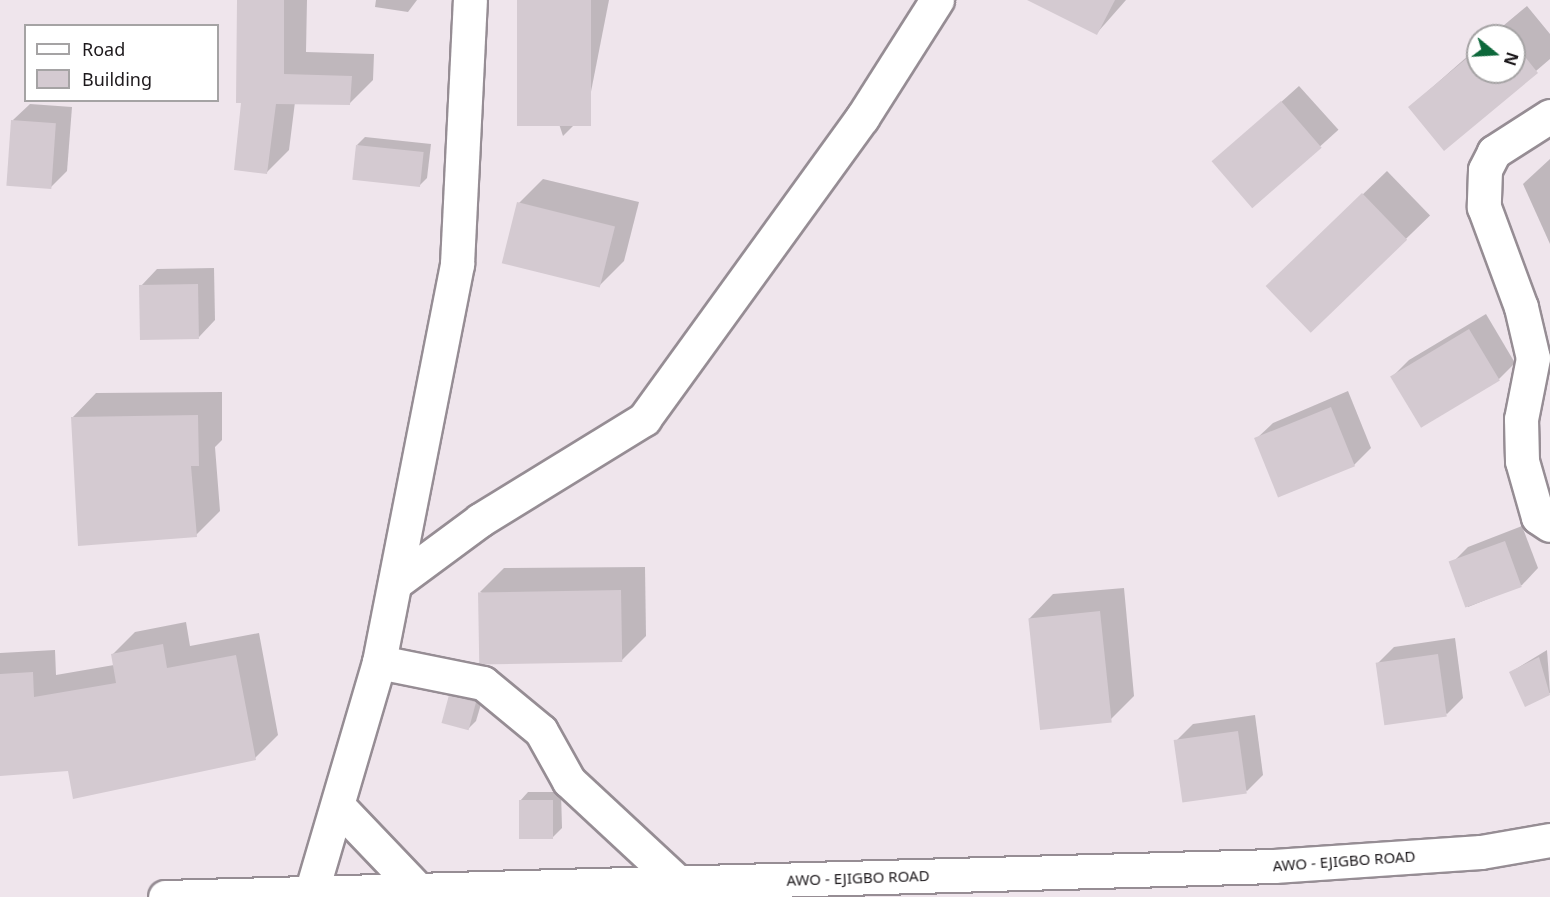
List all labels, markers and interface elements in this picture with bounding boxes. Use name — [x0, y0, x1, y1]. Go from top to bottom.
legend — [24, 24, 219, 102]
north arrow — [1466, 24, 1526, 84]
text: Road — [82, 37, 125, 61]
text: N — [1499, 49, 1524, 69]
text: Building — [82, 67, 152, 91]
street label: AWO - EJIGBO ROAD — [1272, 847, 1416, 875]
street label: AWO - EJIGBO ROAD — [786, 867, 930, 889]

